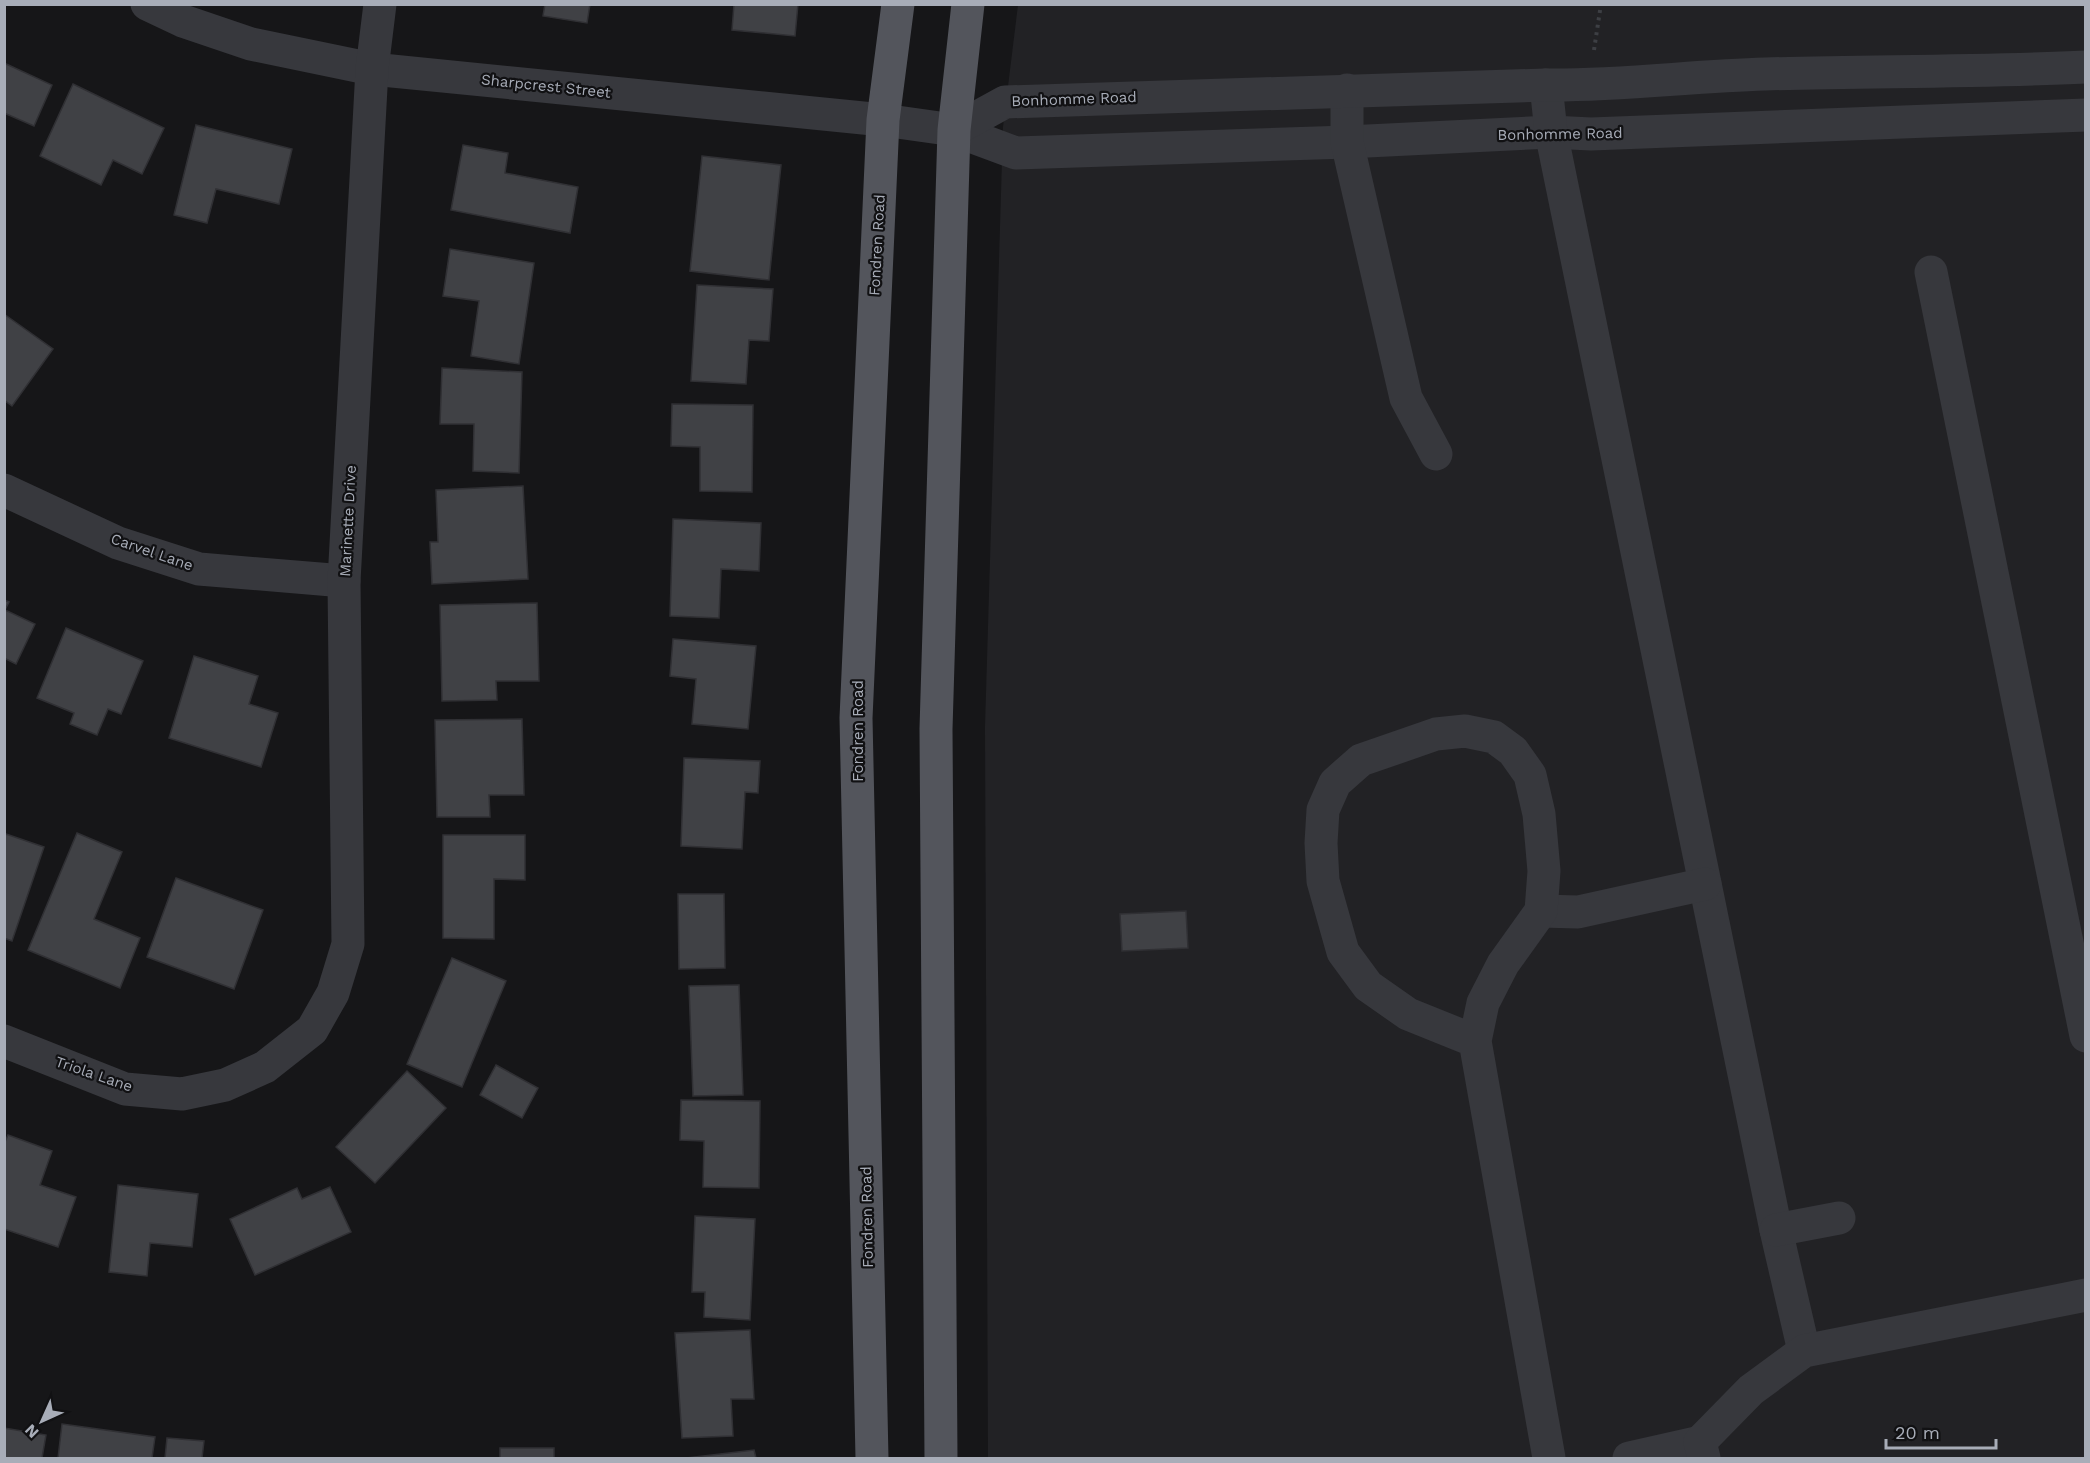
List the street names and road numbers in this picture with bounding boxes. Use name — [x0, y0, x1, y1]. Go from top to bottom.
street label: Sharpcrest Street — [480, 70, 612, 102]
street label: Bonhomme Road — [1011, 88, 1137, 110]
street label: Bonhomme Road — [1497, 124, 1623, 144]
street label: Fondren Road — [865, 194, 889, 296]
street label: Marinette Drive — [336, 465, 360, 577]
street label: Carvel Lane — [108, 530, 196, 574]
street label: Fondren Road — [849, 680, 867, 782]
street label: Triola Lane — [53, 1052, 135, 1096]
street label: Fondren Road — [857, 1166, 877, 1268]

